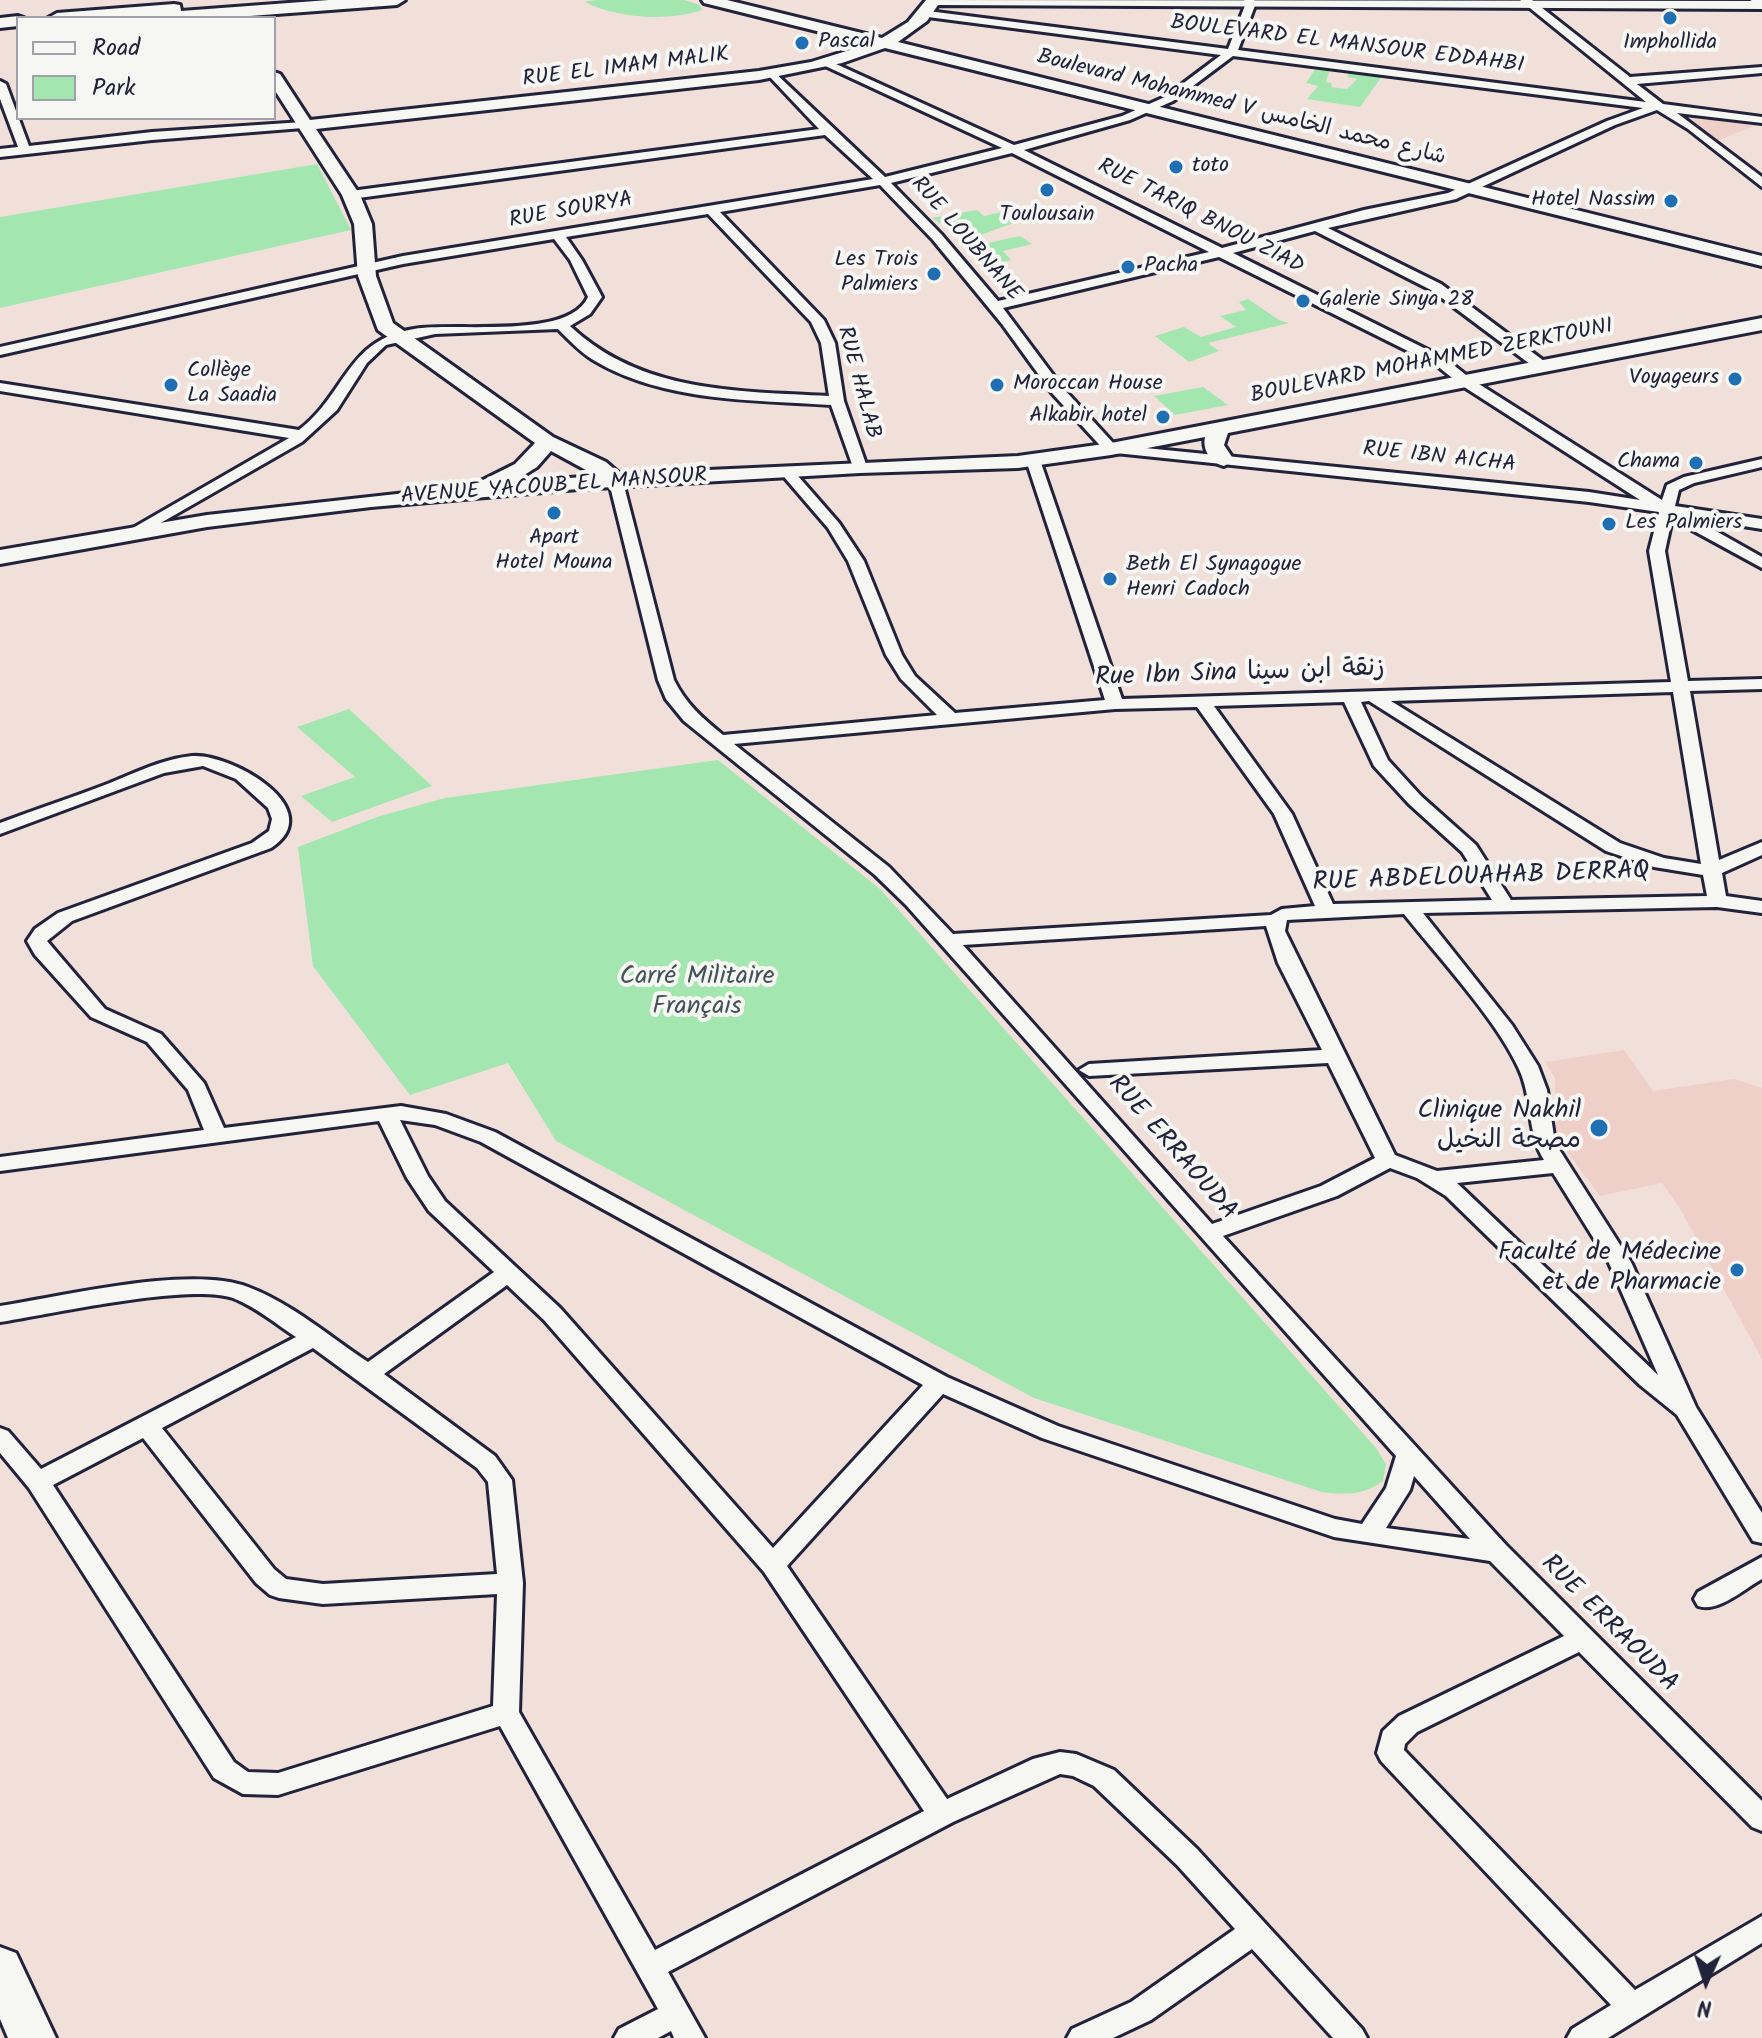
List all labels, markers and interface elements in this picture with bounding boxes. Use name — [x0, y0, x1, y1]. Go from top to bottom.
marker: Imphollida — [1661, 9, 1679, 27]
street label: BOULEVARD EL MANSOUR EDDAHBI — [1169, 11, 1525, 81]
legend — [16, 16, 276, 120]
text: Road — [92, 29, 140, 68]
place label: Pascal — [818, 30, 875, 56]
place label: Imphollida — [1623, 31, 1717, 57]
marker: Pascal — [793, 34, 811, 52]
street label: RUE EL IMAM MALIK — [521, 43, 731, 95]
street label: Boulevard Mohammed V شارع محمد الخامس — [1034, 45, 1448, 173]
text: Park — [92, 69, 136, 108]
place label: toto — [1192, 154, 1229, 180]
street label: RUE TARIQ BNOU ZIAD — [1093, 155, 1307, 281]
marker: toto — [1167, 158, 1185, 176]
street label: RUE LOUBNANE — [904, 172, 1026, 308]
marker: Toulousain — [1038, 181, 1056, 199]
street label: RUE SOURYA — [507, 188, 635, 236]
place label: Hotel Nassim — [1531, 188, 1655, 214]
marker: Hotel Nassim — [1662, 192, 1680, 210]
place label: Toulousain — [1000, 203, 1094, 229]
place label: Les Trois Palmiers — [834, 248, 918, 300]
place label: Pacha — [1144, 254, 1198, 280]
marker: Pacha — [1119, 258, 1137, 276]
marker: Les Trois Palmiers — [925, 265, 943, 283]
place label: Galerie Sinya 28 — [1319, 288, 1473, 314]
marker: Galerie Sinya 28 — [1294, 292, 1312, 310]
street label: BOULEVARD MOHAMMED ZERKTOUNI — [1249, 315, 1615, 411]
street label: RUE HALAB — [829, 324, 885, 442]
place label: Collège La Saadia — [187, 359, 277, 410]
place label: Voyageurs — [1629, 366, 1719, 392]
marker: Voyageurs — [1726, 370, 1744, 388]
place label: Moroccan House — [1013, 372, 1163, 398]
marker: Collège La Saadia — [162, 376, 180, 394]
marker: Moroccan House — [988, 376, 1006, 394]
place label: Alkabir hotel — [1029, 404, 1147, 430]
marker: Alkabir hotel — [1154, 408, 1172, 426]
street label: RUE IBN AICHA — [1361, 438, 1517, 480]
place label: Chama — [1617, 450, 1680, 476]
marker: Chama — [1687, 454, 1705, 472]
street label: AVENUE YACOUB EL MANSOUR — [400, 464, 708, 512]
marker: Apart Hotel Mouna — [545, 504, 563, 522]
place label: Les Palmiers — [1625, 511, 1742, 537]
marker: Les Palmiers — [1600, 515, 1618, 533]
place label: Apart Hotel Mouna — [495, 526, 613, 578]
place label: Beth El Synagogue Henri Cadoch — [1126, 553, 1302, 604]
marker: Beth El Synagogue Henri Cadoch — [1101, 570, 1119, 588]
street label: Rue Ibn Sina زنقة ابن سينا — [1095, 654, 1385, 696]
street label: RUE ABDELOUAHAB DERRAQ — [1312, 858, 1650, 900]
park label: Carré Militaire Français — [620, 963, 774, 1024]
street label: RUE ERRAOUDA — [1100, 1070, 1242, 1228]
place label: Clinique Nakhil مصحة النخيل — [1417, 1097, 1581, 1158]
marker: Clinique Nakhil مصحة النخيل — [1588, 1117, 1610, 1139]
place label: Faculté de Médecine et de Pharmacie — [1498, 1239, 1721, 1300]
marker: Faculté de Médecine et de Pharmacie — [1728, 1261, 1746, 1279]
street label: RUE ERRAOUDA — [1533, 1550, 1683, 1700]
north arrow — [1666, 1942, 1746, 2022]
text: N — [1697, 1989, 1713, 2024]

